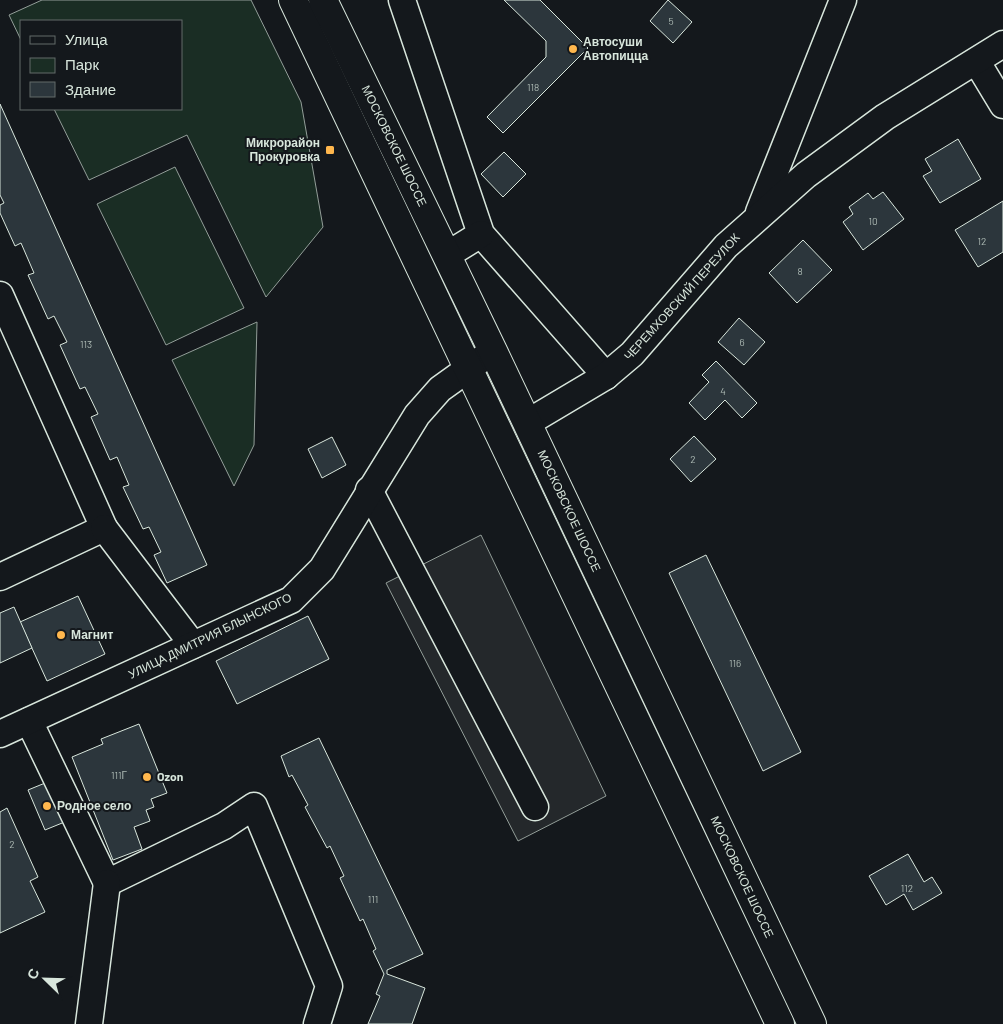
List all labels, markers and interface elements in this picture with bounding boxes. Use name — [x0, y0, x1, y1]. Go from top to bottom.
house number: 5 — [668, 15, 674, 27]
legend — [20, 20, 182, 110]
text: Улица — [65, 30, 108, 48]
place label: Автосуши Автопицца — [583, 34, 648, 63]
marker: Автосуши Автопицца — [567, 43, 579, 55]
text: Парк — [65, 55, 99, 73]
text: Здание — [65, 80, 116, 98]
house number: 118 — [527, 81, 539, 93]
street label: МОСКОВСКОЕ ШОССЕ — [360, 83, 430, 208]
place label: Микрорайон Прокуровка — [246, 135, 320, 164]
marker: Микрорайон Прокуровка — [324, 144, 336, 156]
house number: 10 — [868, 215, 878, 227]
street label: ЧЕРЕМХОВСКИЙ ПЕРЕУЛОК — [621, 230, 742, 363]
house number: 12 — [978, 235, 986, 247]
house number: 8 — [797, 265, 803, 277]
house number: 6 — [739, 336, 745, 348]
house number: 113 — [80, 338, 92, 350]
house number: 4 — [720, 385, 726, 397]
street label: МОСКОВСКОЕ ШОССЕ — [536, 447, 604, 574]
house number: 2 — [690, 453, 696, 465]
street label: УЛИЦА ДМИТРИЯ БЛЫНСКОГО — [126, 589, 294, 682]
place label: Магнит — [71, 627, 113, 641]
marker: Магнит — [55, 629, 67, 641]
house number: 116 — [729, 657, 741, 669]
house number: 111Г — [111, 769, 128, 781]
place label: Ozon — [157, 769, 183, 783]
marker: Ozon — [141, 771, 153, 783]
place label: Родное село — [57, 798, 131, 813]
marker: Родное село — [41, 800, 53, 812]
street label: МОСКОВСКОЕ ШОССЕ — [709, 813, 777, 940]
house number: 2 — [9, 838, 15, 850]
house number: 112 — [901, 882, 913, 894]
house number: 111 — [368, 893, 378, 905]
north arrow — [20, 954, 70, 1004]
text: С — [23, 966, 42, 982]

